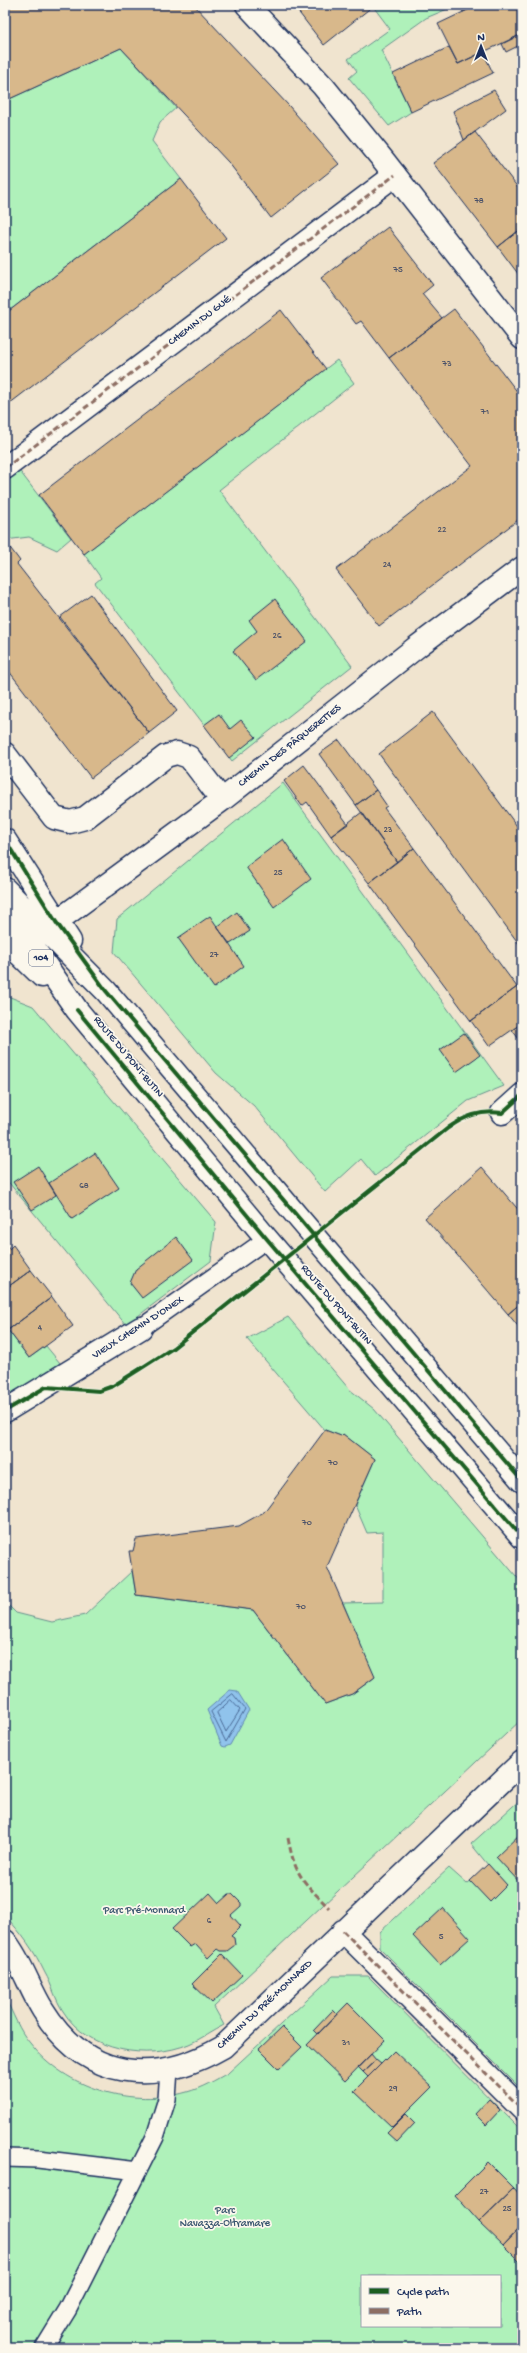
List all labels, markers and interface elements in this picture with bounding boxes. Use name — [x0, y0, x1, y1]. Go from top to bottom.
north arrow — [461, 26, 501, 66]
text: N — [477, 32, 485, 44]
house number: 78 — [473, 196, 484, 207]
house number: 75 — [392, 265, 403, 276]
street label: CHEMIN DU GUÉ — [166, 292, 235, 348]
house number: 73 — [441, 359, 452, 370]
house number: 71 — [480, 407, 490, 418]
house number: 22 — [438, 525, 447, 536]
house number: 24 — [383, 560, 392, 571]
house number: 26 — [273, 631, 282, 642]
street label: CHEMIN DES PÂQUERETTES — [236, 701, 344, 790]
house number: 23 — [383, 825, 393, 836]
house number: 25 — [273, 868, 283, 879]
road number: 104 — [29, 950, 53, 966]
house number: 27 — [209, 950, 219, 961]
street label: ROUTE DU PONT-BUTIN — [91, 1014, 165, 1100]
house number: 68 — [79, 1181, 89, 1192]
street label: ROUTE DU PONT-BUTIN — [298, 1263, 374, 1347]
street label: VIEUX CHEMIN D'ONEX — [89, 1293, 187, 1362]
house number: 4 — [38, 1323, 43, 1334]
house number: 70 — [327, 1458, 338, 1469]
house number: 70 — [301, 1518, 312, 1529]
house number: 70 — [295, 1602, 306, 1613]
park label: Parc Pré-Monnard — [102, 1905, 186, 1917]
house number: 6 — [207, 1916, 212, 1927]
house number: 5 — [439, 1932, 444, 1943]
street label: CHEMIN DU PRÉ-MONNARD — [214, 1957, 316, 2052]
house number: 31 — [341, 2038, 351, 2049]
house number: 29 — [389, 2084, 398, 2095]
house number: 27 — [479, 2187, 489, 2198]
house number: 25 — [502, 2204, 512, 2215]
park label: Parc Navazza-Oltramare — [180, 2205, 271, 2230]
legend — [361, 2275, 501, 2327]
text: Cycle path — [397, 2286, 450, 2300]
text: Path — [396, 2306, 422, 2320]

